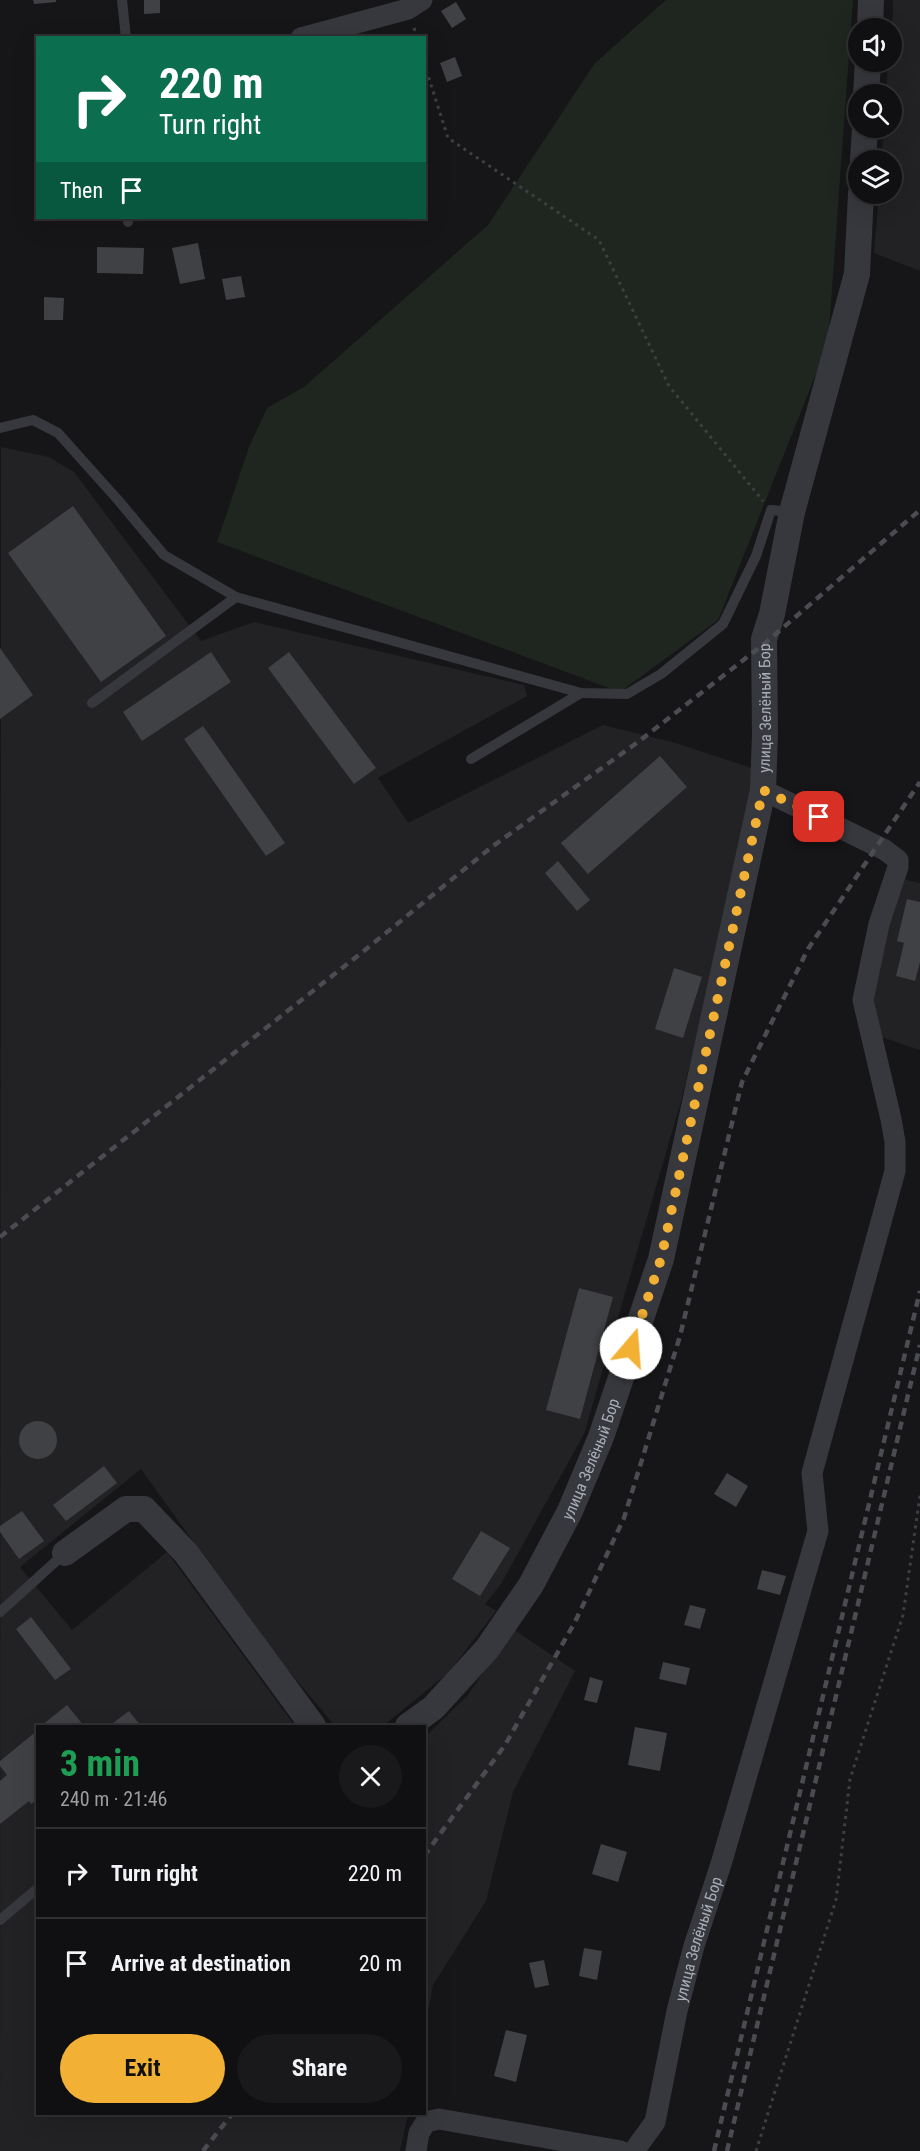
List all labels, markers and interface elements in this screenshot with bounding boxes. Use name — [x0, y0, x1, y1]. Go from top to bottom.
map controls — [848, 18, 902, 204]
button: sound — [848, 18, 902, 72]
text: 220 m — [159, 59, 264, 108]
icon: right — [60, 60, 138, 138]
button: search — [848, 84, 902, 138]
text: Turn right — [159, 109, 261, 141]
button: layers — [848, 150, 902, 204]
icon: arrive — [115, 174, 148, 207]
text: Then — [60, 178, 103, 203]
street label: улица Зелёный Бор — [754, 643, 775, 773]
pin — [793, 791, 844, 842]
icon: arrive — [802, 800, 835, 833]
position arrow — [599, 1316, 663, 1380]
street label: улица Зелёный Бор — [557, 1396, 623, 1523]
text: 3 min — [60, 1743, 140, 1785]
button: close — [339, 1745, 402, 1808]
text: 240 m · 21:46 — [60, 1787, 167, 1811]
icon: right — [60, 1857, 93, 1890]
text: Turn right — [111, 1861, 198, 1886]
text: 220 m — [348, 1861, 402, 1886]
street label: улица Зелёный Бор — [670, 1874, 726, 2003]
icon: arrive — [60, 1947, 93, 1980]
text: Arrive at destination — [111, 1951, 291, 1976]
text: 20 m — [359, 1951, 402, 1976]
button: Exit — [60, 2034, 225, 2103]
button: Share — [237, 2034, 402, 2103]

